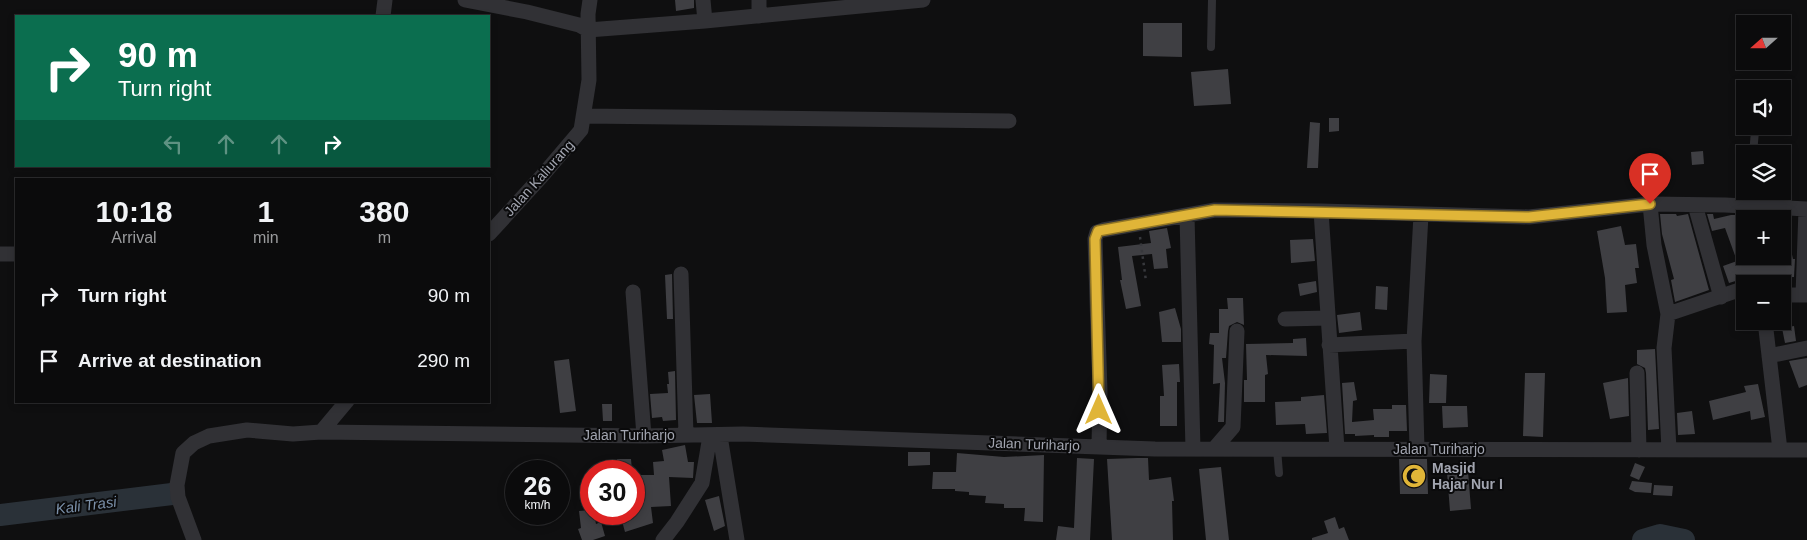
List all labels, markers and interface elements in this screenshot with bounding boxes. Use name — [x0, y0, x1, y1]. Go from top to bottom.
north arrow — [1736, 15, 1791, 70]
map controls — [1736, 15, 1791, 330]
icon: right — [35, 35, 100, 100]
text: 90 m — [118, 35, 198, 74]
text: Turn right — [118, 76, 211, 101]
button: sound — [1736, 80, 1791, 135]
icon: left — [159, 130, 187, 158]
icon: ahead — [212, 130, 240, 158]
icon: ahead — [265, 130, 293, 158]
icon: right — [318, 130, 346, 158]
street label: Jalan Kaliurang — [501, 137, 577, 219]
button: layers — [1736, 145, 1791, 200]
pin — [1629, 153, 1671, 204]
icon: arrive — [1636, 160, 1664, 188]
text: 10:18 — [96, 195, 172, 228]
text: 1 — [257, 195, 274, 228]
text: 380 — [359, 195, 409, 228]
button: + — [1736, 210, 1791, 265]
text: Arrival — [111, 229, 157, 246]
text: min — [253, 229, 279, 246]
text: m — [378, 229, 391, 246]
button: − — [1736, 275, 1791, 330]
icon: right — [35, 282, 63, 310]
text: Turn right — [78, 285, 166, 306]
text: 90 m — [428, 285, 470, 306]
icon: arrive — [35, 347, 63, 375]
text: Arrive at destination — [78, 350, 262, 371]
text: 290 m — [417, 350, 470, 371]
position arrow — [1072, 383, 1124, 435]
street label: Jalan Turiharjo — [583, 427, 675, 443]
street label: Jalan Turiharjo — [988, 434, 1080, 454]
street label: Jalan Turiharjo — [1393, 441, 1485, 457]
speed limit sign: 30 — [580, 460, 645, 525]
place label: Masjid Hajar Nur I — [1432, 460, 1503, 492]
mosque icon: Masjid Hajar Nur I — [1401, 463, 1427, 489]
text: 26 — [524, 472, 551, 500]
water label: Kali Trasi — [54, 493, 118, 517]
text: km/h — [524, 498, 551, 512]

